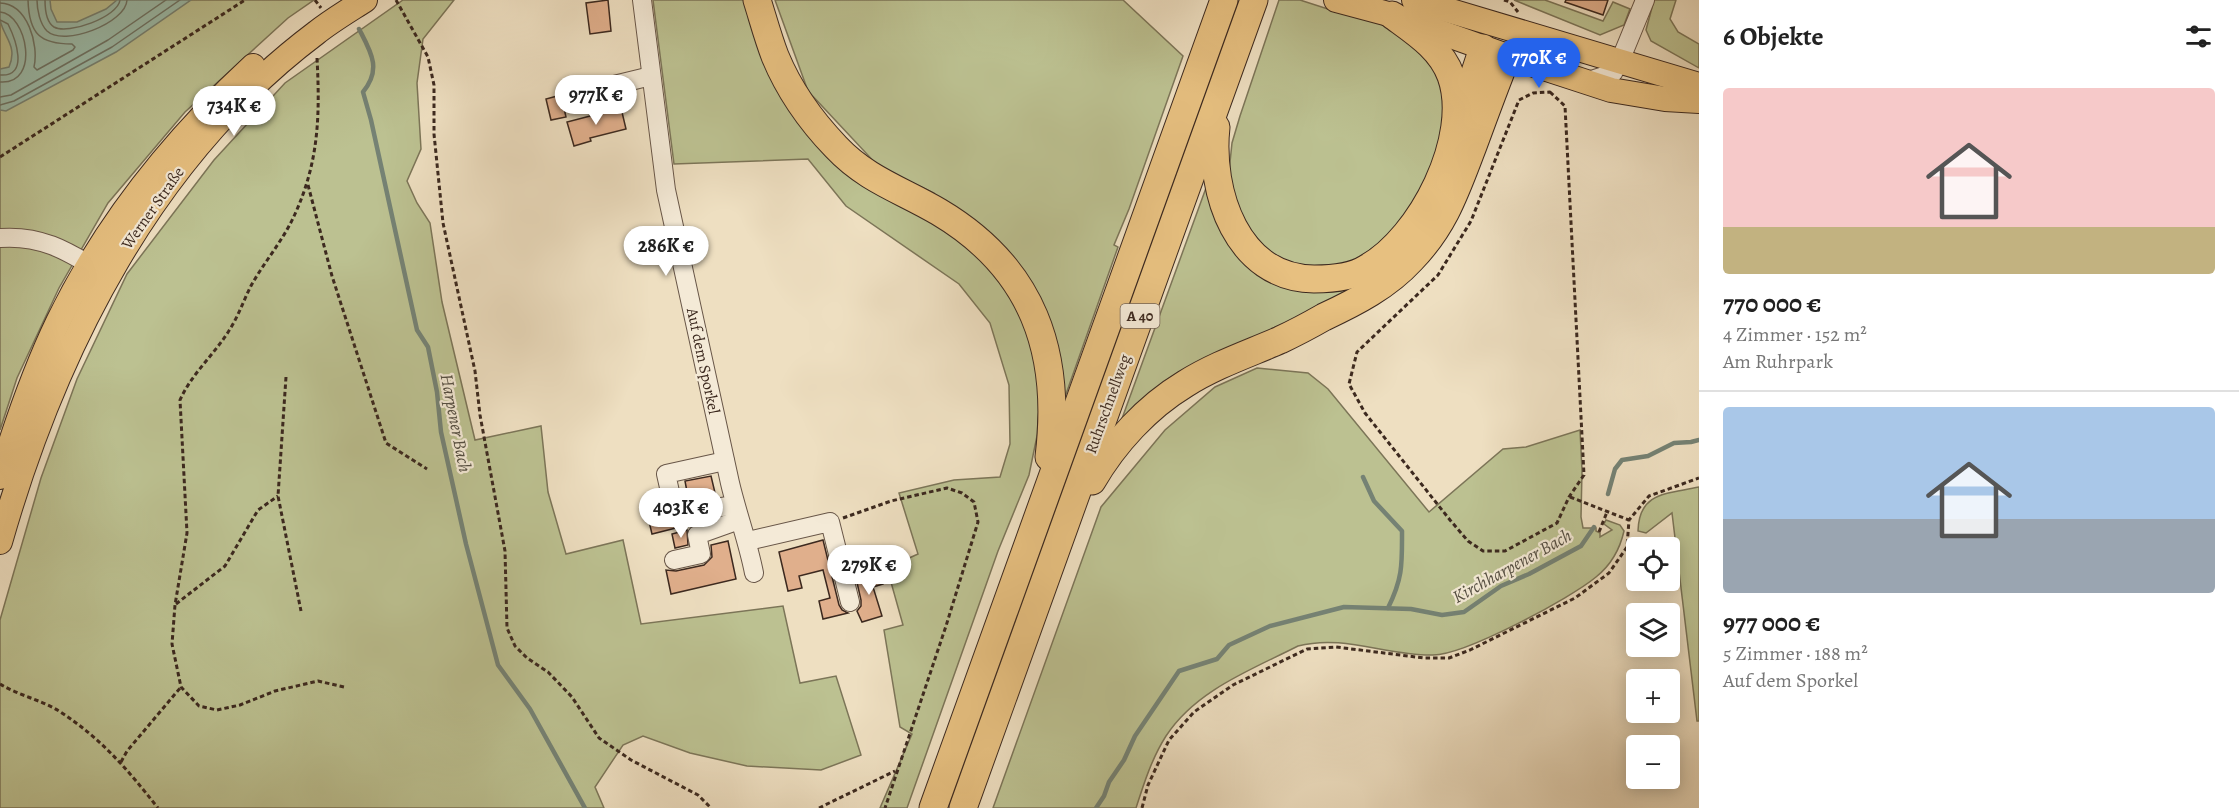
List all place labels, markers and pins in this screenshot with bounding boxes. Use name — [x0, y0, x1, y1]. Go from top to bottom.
pin: 770K € — [1490, 38, 1588, 89]
pin: 977K € — [547, 75, 645, 126]
pin: 734K € — [185, 86, 283, 137]
pin: 286K € — [617, 226, 715, 277]
pin: 403K € — [632, 488, 730, 539]
pin: 279K € — [820, 545, 918, 596]

